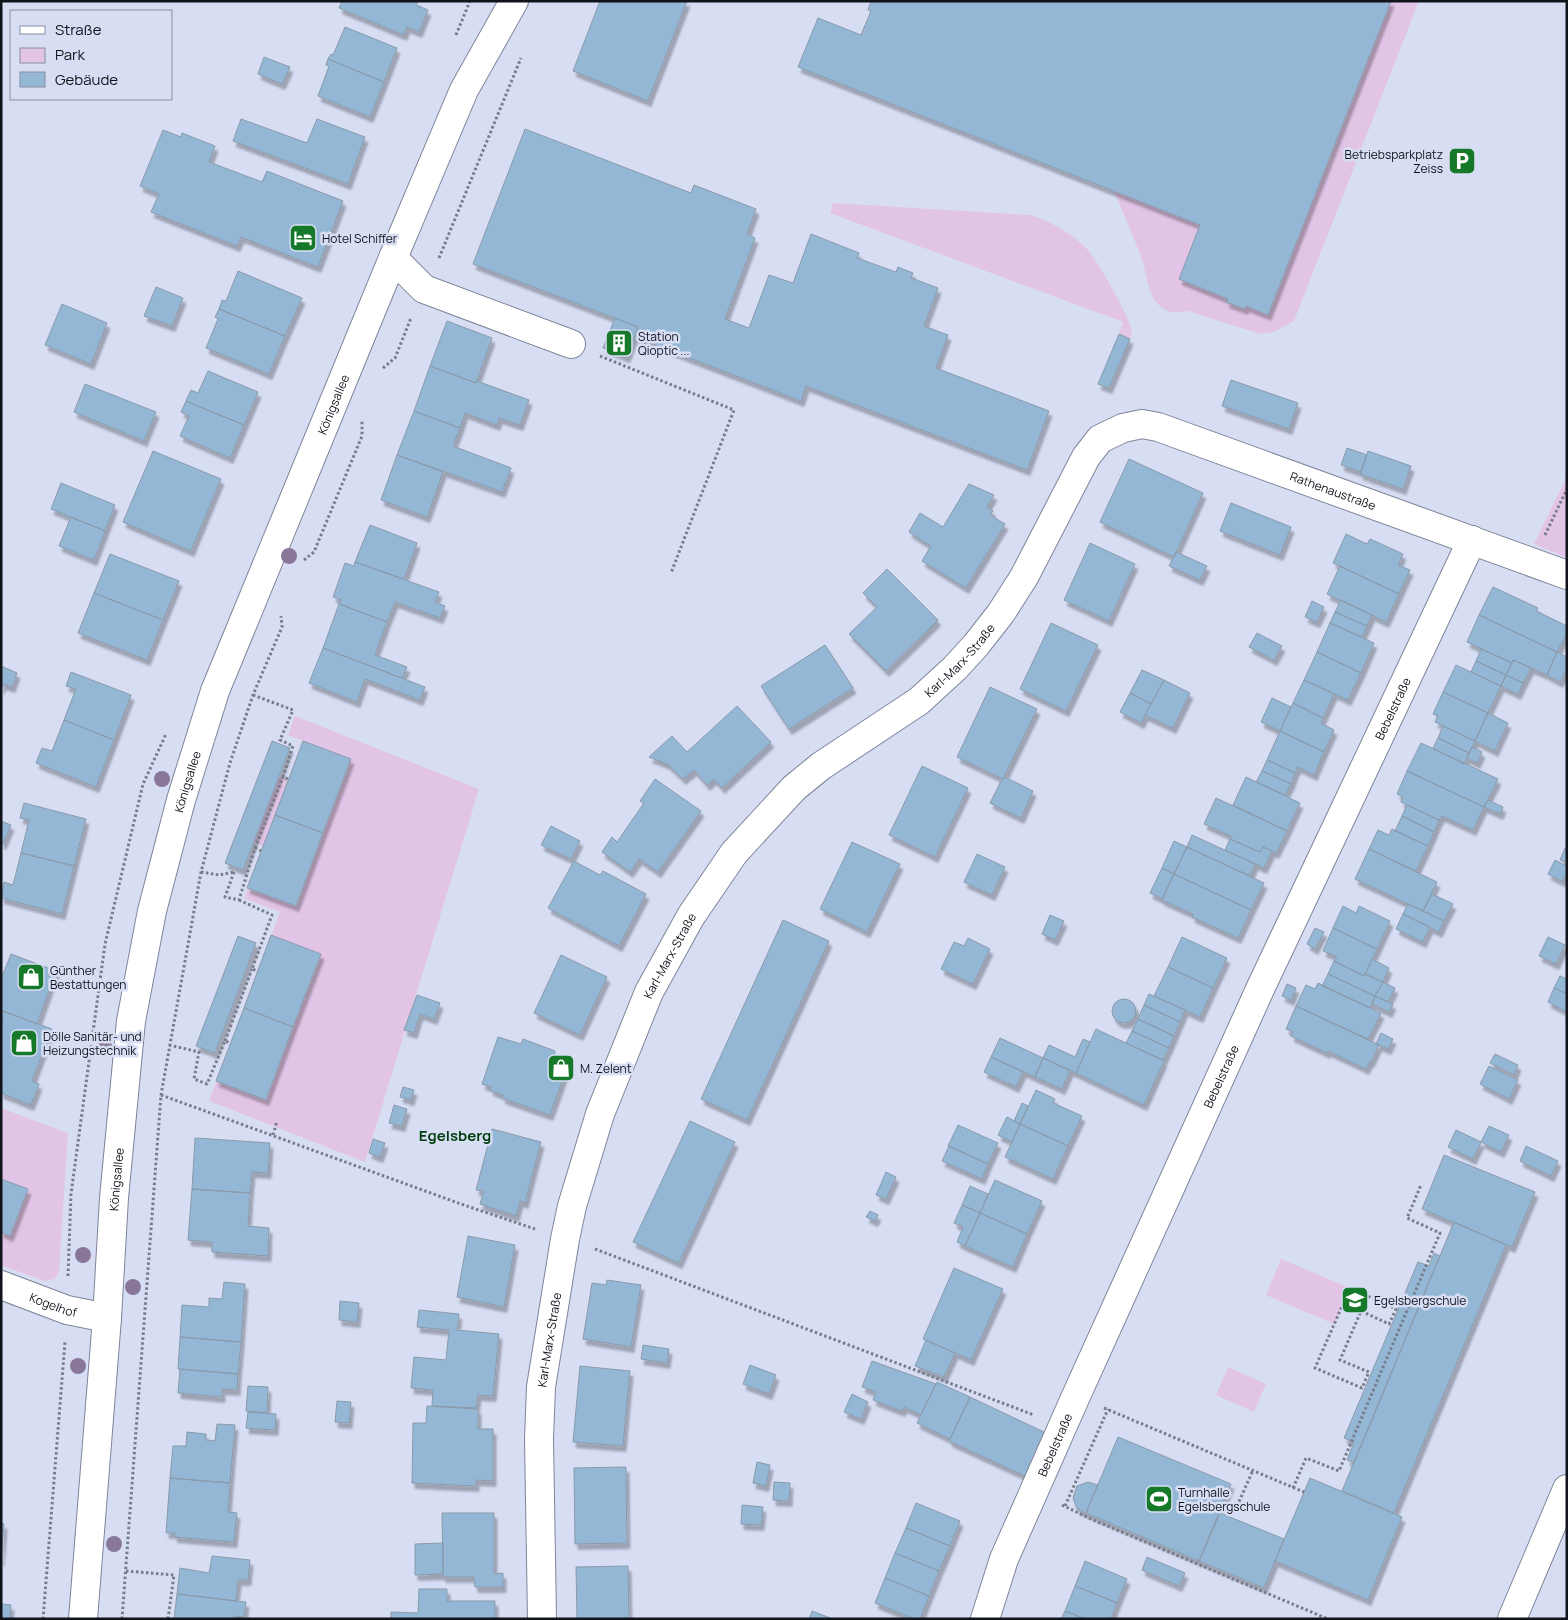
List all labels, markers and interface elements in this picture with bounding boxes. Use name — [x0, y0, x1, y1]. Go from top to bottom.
legend — [10, 10, 172, 100]
text: Straße — [55, 19, 102, 40]
text: Park — [55, 44, 85, 65]
text: Gebäude — [55, 69, 118, 90]
place label: Betriebsparkplatz Zeiss — [1345, 146, 1443, 177]
parking icon: Betriebsparkplatz Zeiss — [1447, 146, 1477, 176]
hotel icon: Hotel Schiffer — [288, 223, 318, 253]
place label: Hotel Schiffer — [322, 230, 398, 247]
building icon: Station Qioptic ... — [604, 328, 634, 358]
place label: Station Qioptic ... — [638, 328, 689, 359]
street label: Königsallee — [313, 372, 353, 437]
street label: Rathenaustraße — [1288, 467, 1378, 514]
street label: Karl-Marx-Straße — [920, 620, 998, 701]
street label: Bebelstraße — [1370, 674, 1415, 743]
street label: Königsallee — [170, 749, 204, 814]
street label: Karl-Marx-Straße — [639, 910, 700, 1001]
shop icon: Günther Bestattungen — [16, 962, 46, 992]
place label: Günther Bestattungen — [50, 962, 126, 993]
shop icon: Dölle Sanitär- und Heizungstechnik — [9, 1028, 39, 1058]
place label: Dölle Sanitär- und Heizungstechnik — [43, 1028, 142, 1059]
street label: Bebelstraße — [1199, 1042, 1242, 1111]
shop icon: M. Zelent — [546, 1053, 576, 1083]
place label: M. Zelent — [580, 1060, 632, 1077]
district label: Egelsberg — [419, 1125, 491, 1146]
street label: Königsallee — [105, 1147, 127, 1211]
school or university icon: Egelsbergschule — [1340, 1285, 1370, 1315]
street label: Kogelhof — [27, 1288, 79, 1320]
street label: Karl-Marx-Straße — [533, 1291, 565, 1388]
place label: Egelsbergschule — [1374, 1292, 1466, 1309]
street label: Bebelstraße — [1033, 1410, 1076, 1479]
sports icon: Turnhalle Egelsbergschule — [1144, 1484, 1174, 1514]
place label: Turnhalle Egelsbergschule — [1178, 1484, 1270, 1515]

